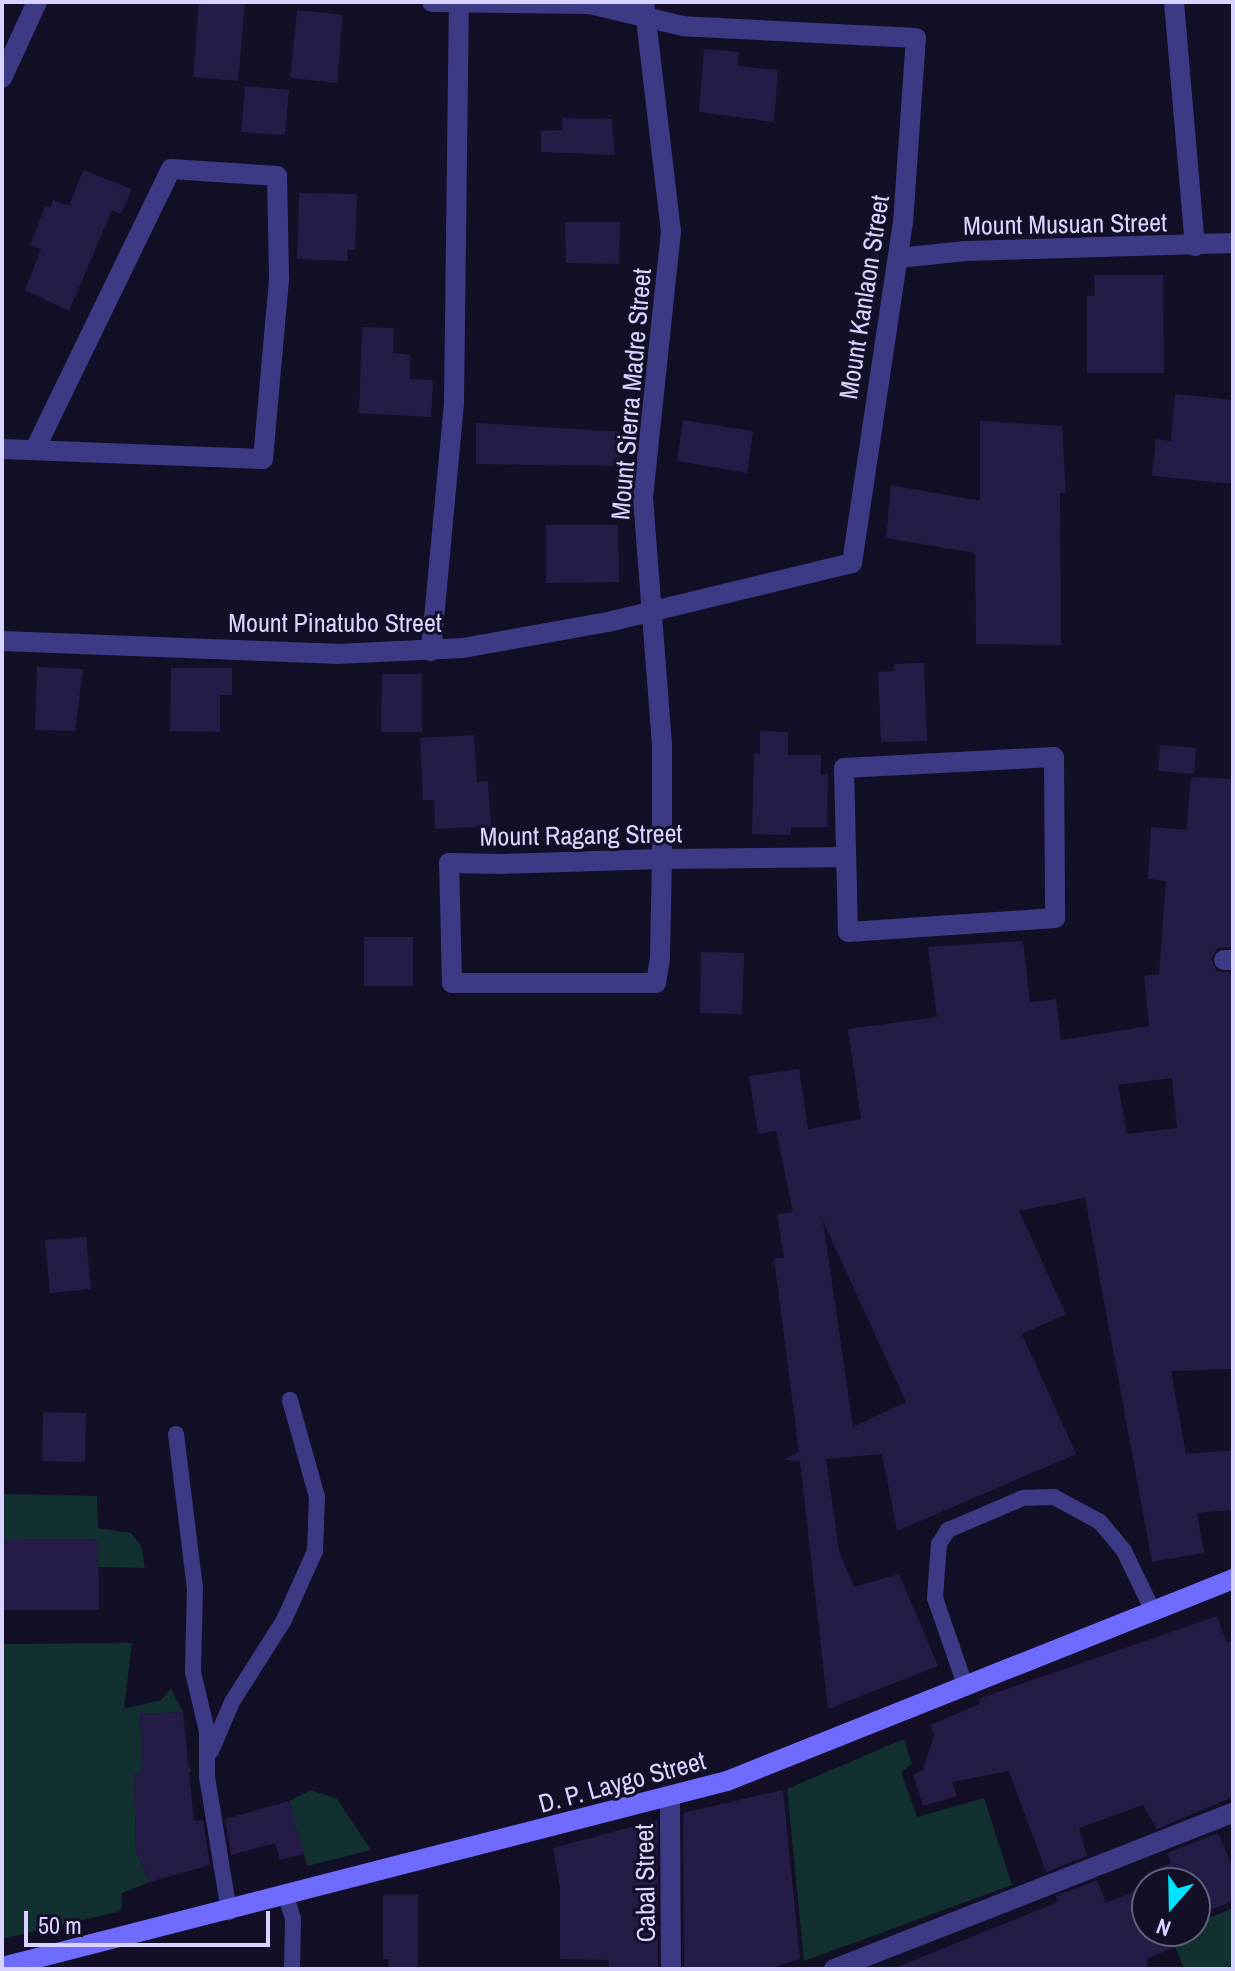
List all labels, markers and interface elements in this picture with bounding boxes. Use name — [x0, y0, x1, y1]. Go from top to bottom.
street label: Mount Kanlaon Street — [832, 193, 896, 401]
street label: Mount Musuan Street — [963, 207, 1167, 241]
street label: Mount Sierra Madre Street — [604, 267, 658, 521]
street label: Mount Pinatubo Street — [228, 607, 442, 639]
street label: Mount Ragang Street — [479, 818, 683, 852]
street label: D. P. Laygo Street — [535, 1745, 709, 1819]
street label: Cabal Street — [628, 1823, 662, 1943]
north arrow — [1131, 1867, 1211, 1947]
scale bar — [28, 1895, 274, 1945]
text: 50 m — [38, 1909, 82, 1941]
text: N — [1152, 1911, 1175, 1944]

